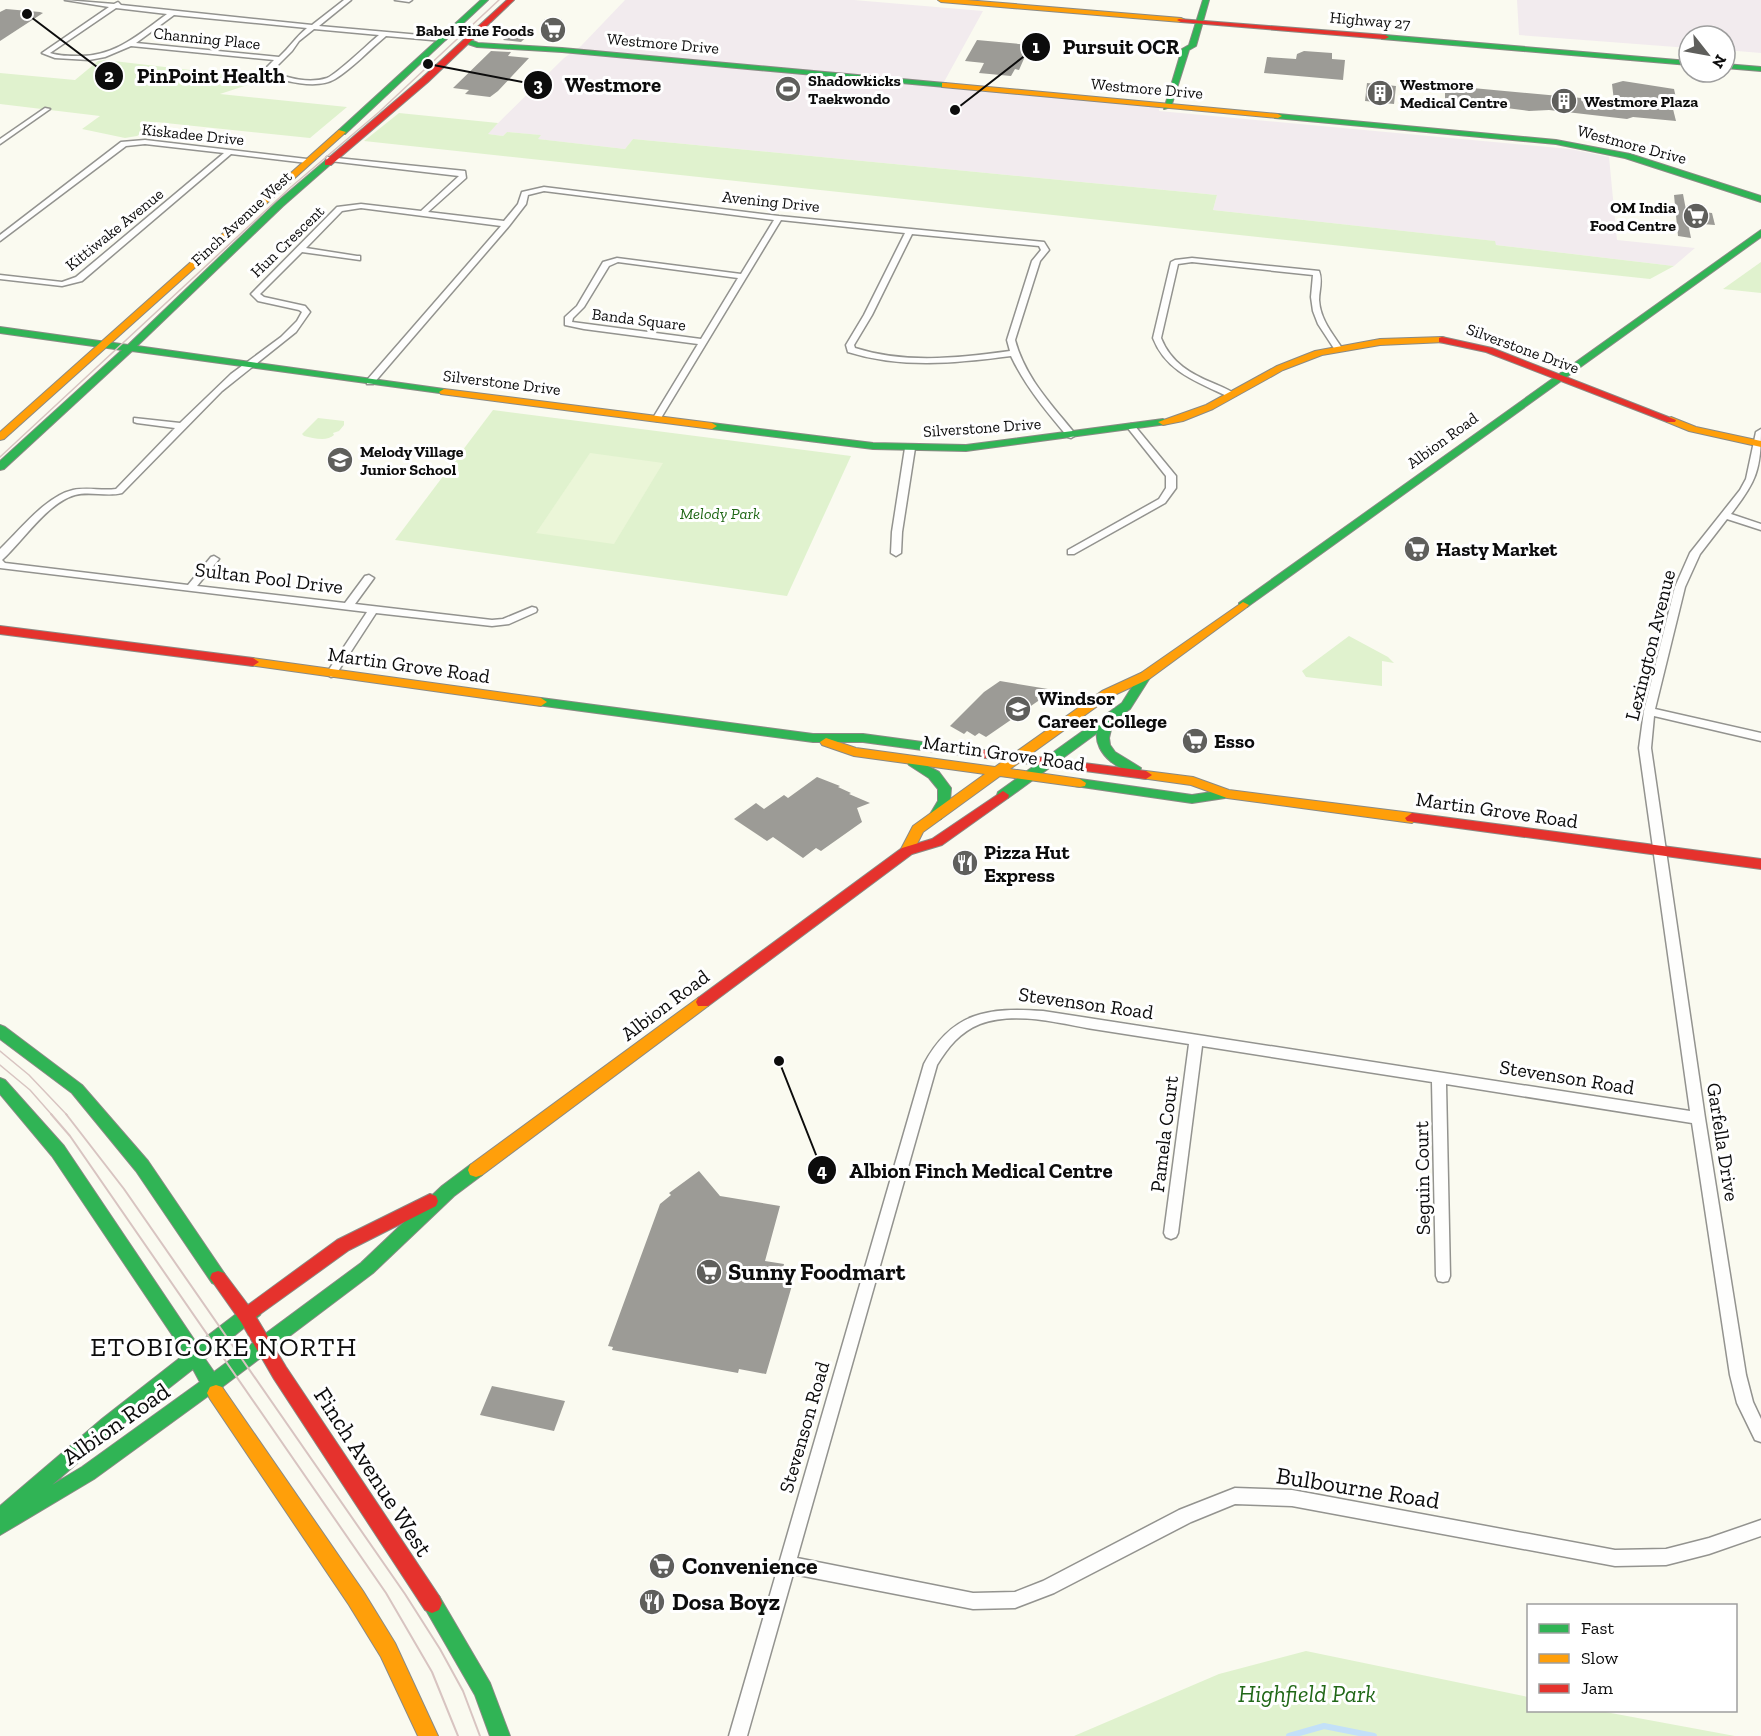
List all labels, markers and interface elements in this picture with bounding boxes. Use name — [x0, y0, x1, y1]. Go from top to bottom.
street label: Highway 27 — [1329, 8, 1412, 34]
supermarket icon: Babel Fine Foods — [538, 15, 568, 45]
place label: Babel Fine Foods — [416, 21, 534, 40]
street label: Channing Place — [152, 23, 261, 54]
north arrow — [1677, 24, 1737, 84]
callout: Pursuit OCR — [1021, 28, 1191, 67]
street label: Westmore Drive — [606, 29, 720, 58]
text: Pursuit OCR — [1063, 34, 1180, 59]
text: 1 — [1032, 36, 1040, 58]
text: N — [1708, 51, 1731, 72]
callout: PinPoint Health — [94, 57, 297, 96]
text: PinPoint Health — [137, 63, 285, 88]
text: 2 — [104, 65, 114, 87]
callout: Westmore — [523, 66, 673, 105]
place label: Shadowkicks Taekwondo — [808, 71, 901, 108]
text: Westmore — [565, 72, 661, 97]
text: 3 — [533, 74, 543, 96]
sports icon: Shadowkicks Taekwondo — [773, 74, 803, 104]
street label: Westmore Drive — [1090, 74, 1204, 103]
place label: Westmore Medical Centre — [1400, 75, 1508, 112]
building icon: Westmore Medical Centre — [1365, 78, 1395, 108]
building icon: Westmore Plaza — [1549, 86, 1579, 116]
place label: Westmore Plaza — [1584, 92, 1698, 111]
street label: Kiskadee Drive — [141, 120, 245, 149]
street label: Westmore Drive — [1575, 121, 1689, 168]
street label: Finch Avenue West — [187, 167, 296, 270]
street label: Kittiwake Avenue — [62, 184, 167, 275]
street label: Avening Drive — [721, 187, 821, 216]
place label: OM India Food Centre — [1590, 198, 1676, 235]
street label: Hun Crescent — [247, 201, 328, 281]
supermarket icon: OM India Food Centre — [1681, 201, 1711, 231]
street label: Banda Square — [591, 304, 687, 335]
street label: Silverstone Drive — [1464, 319, 1582, 378]
street label: Silverstone Drive — [442, 366, 562, 399]
street label: Albion Road — [1403, 408, 1482, 473]
street label: Silverstone Drive — [922, 414, 1042, 441]
place label: Melody Village Junior School — [360, 442, 464, 479]
school or university icon: Melody Village Junior School — [325, 445, 355, 475]
park label: Melody Park — [680, 504, 760, 523]
supermarket icon: Hasty Market — [1402, 534, 1432, 564]
place label: Hasty Market — [1436, 537, 1558, 561]
street label: Sultan Pool Drive — [194, 557, 344, 599]
street label: Lexington Avenue — [1620, 567, 1680, 723]
street label: Martin Grove Road — [326, 642, 492, 688]
place label: Windsor Career College — [1038, 686, 1167, 733]
school or university icon: Windsor Career College — [1003, 694, 1033, 724]
supermarket icon: Esso — [1180, 726, 1210, 756]
place label: Esso — [1214, 729, 1255, 753]
street label: Martin Grove Road — [921, 730, 1087, 776]
street label: Martin Grove Road — [1414, 787, 1580, 833]
place label: Pizza Hut Express — [984, 840, 1070, 887]
restaurant icon: Pizza Hut Express — [950, 848, 980, 878]
street label: Albion Road — [616, 964, 714, 1046]
street label: Stevenson Road — [1017, 982, 1155, 1024]
street label: Stevenson Road — [1498, 1055, 1636, 1099]
street label: Pamela Court — [1145, 1074, 1183, 1194]
street label: Garfella Drive — [1702, 1081, 1744, 1203]
street label: Seguin Court — [1409, 1120, 1435, 1235]
callout: Albion Finch Medical Centre — [807, 1151, 1124, 1190]
text: Albion Finch Medical Centre — [849, 1158, 1113, 1183]
text: 4 — [817, 1160, 827, 1182]
supermarket icon: Sunny Foodmart — [694, 1257, 724, 1287]
place label: Sunny Foodmart — [728, 1257, 906, 1286]
district label: ETOBICOKE NORTH — [90, 1331, 358, 1363]
street label: Stevenson Road — [774, 1358, 834, 1496]
street label: Albion Road — [56, 1376, 175, 1471]
street label: Finch Avenue West — [308, 1382, 439, 1562]
street label: Bulbourne Road — [1274, 1460, 1442, 1515]
supermarket icon: Convenience — [647, 1551, 677, 1581]
place label: Convenience — [682, 1551, 818, 1580]
restaurant icon: Dosa Boyz — [637, 1587, 667, 1617]
place label: Dosa Boyz — [672, 1587, 780, 1616]
legend — [1527, 1604, 1737, 1712]
text: Fast — [1581, 1617, 1614, 1639]
text: Slow — [1581, 1647, 1618, 1669]
text: Jam — [1581, 1677, 1613, 1699]
park label: Highfield Park — [1238, 1679, 1376, 1708]

